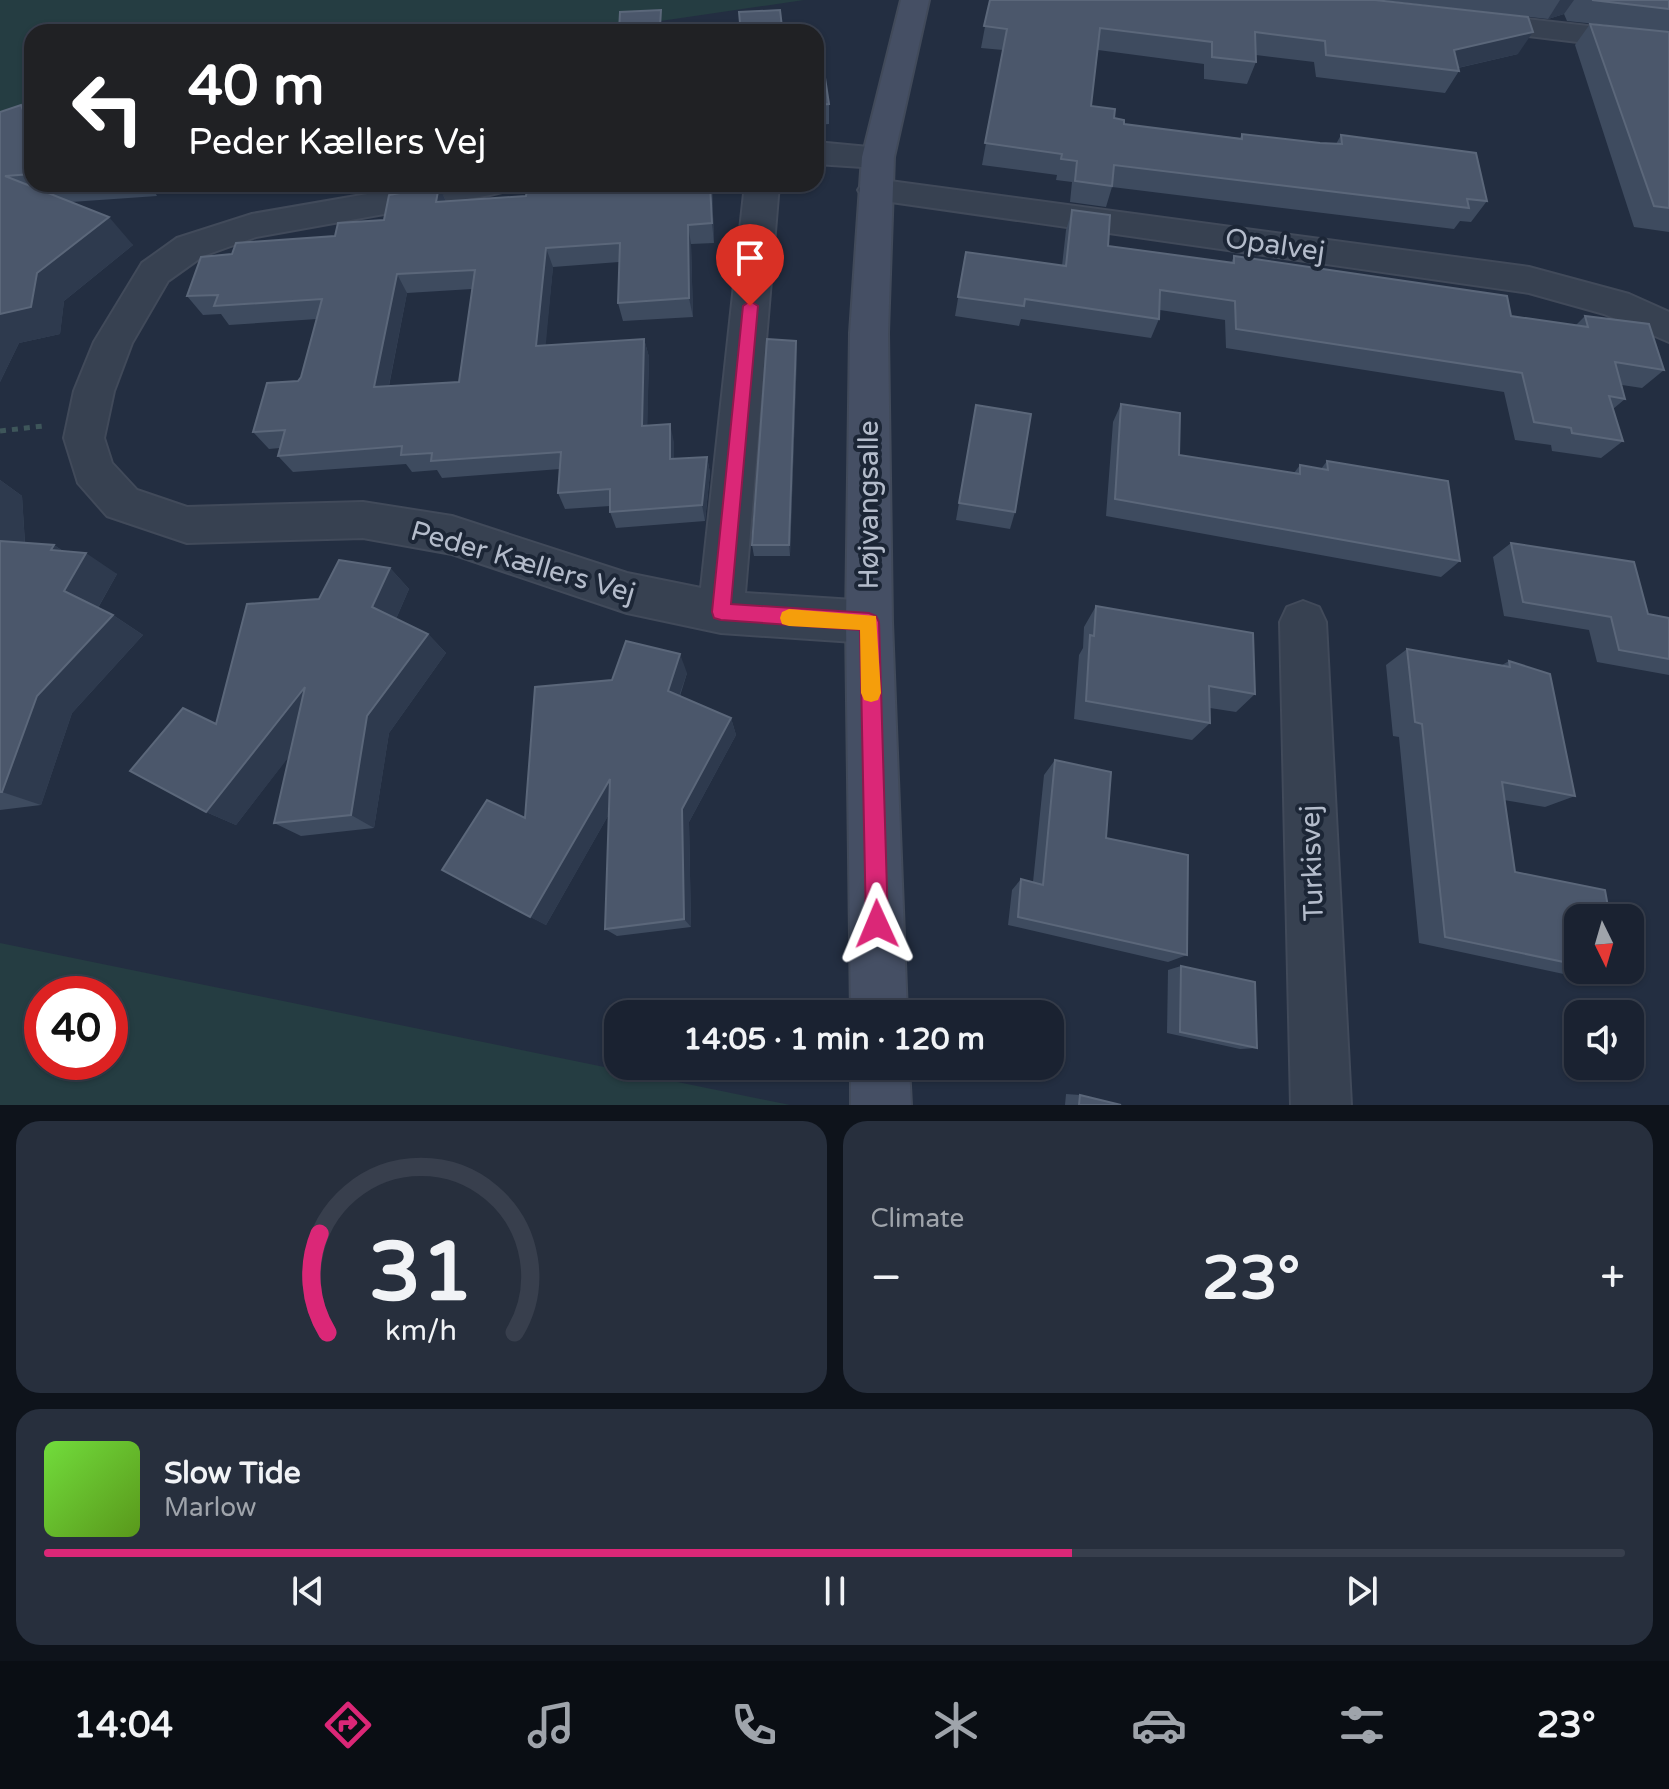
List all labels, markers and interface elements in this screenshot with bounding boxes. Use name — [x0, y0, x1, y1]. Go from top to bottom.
text: 40 m — [188, 53, 324, 120]
icon: left — [56, 56, 160, 160]
text: Peder Kællers Vej — [188, 121, 486, 164]
street label: Opalvej — [1223, 221, 1327, 269]
pin — [716, 224, 784, 306]
icon: arrive — [728, 236, 772, 280]
street label: Højvangsalle — [852, 421, 886, 589]
street label: Peder Kællers Vej — [407, 514, 639, 610]
street label: Turkisvej — [1293, 804, 1331, 922]
position arrow — [835, 882, 919, 966]
north arrow — [1564, 904, 1644, 984]
map controls — [1564, 904, 1644, 1080]
speed limit sign: 40 — [24, 976, 128, 1080]
button: sound — [1564, 1000, 1644, 1080]
text: 14:05 · 1 min · 120 m — [683, 1021, 985, 1058]
text: Climate — [871, 1203, 964, 1234]
text: 31 — [369, 1223, 473, 1323]
text: 23° — [1202, 1243, 1300, 1315]
text: − — [871, 1252, 902, 1305]
text: + — [1600, 1252, 1625, 1305]
text: km/h — [385, 1314, 457, 1348]
text: Slow Tide — [164, 1455, 301, 1492]
text: Marlow — [164, 1492, 256, 1523]
icon: previous — [286, 1569, 330, 1613]
icon: pause — [813, 1569, 857, 1613]
icon: next — [1340, 1569, 1384, 1613]
icon: directions — [320, 1697, 376, 1753]
icon: music — [523, 1697, 579, 1753]
icon: phone — [726, 1697, 782, 1753]
icon: climate — [928, 1697, 984, 1753]
icon: car — [1131, 1697, 1187, 1753]
icon: filters — [1334, 1697, 1390, 1753]
text: 14:04 — [73, 1704, 173, 1747]
text: 23° — [1537, 1704, 1596, 1747]

